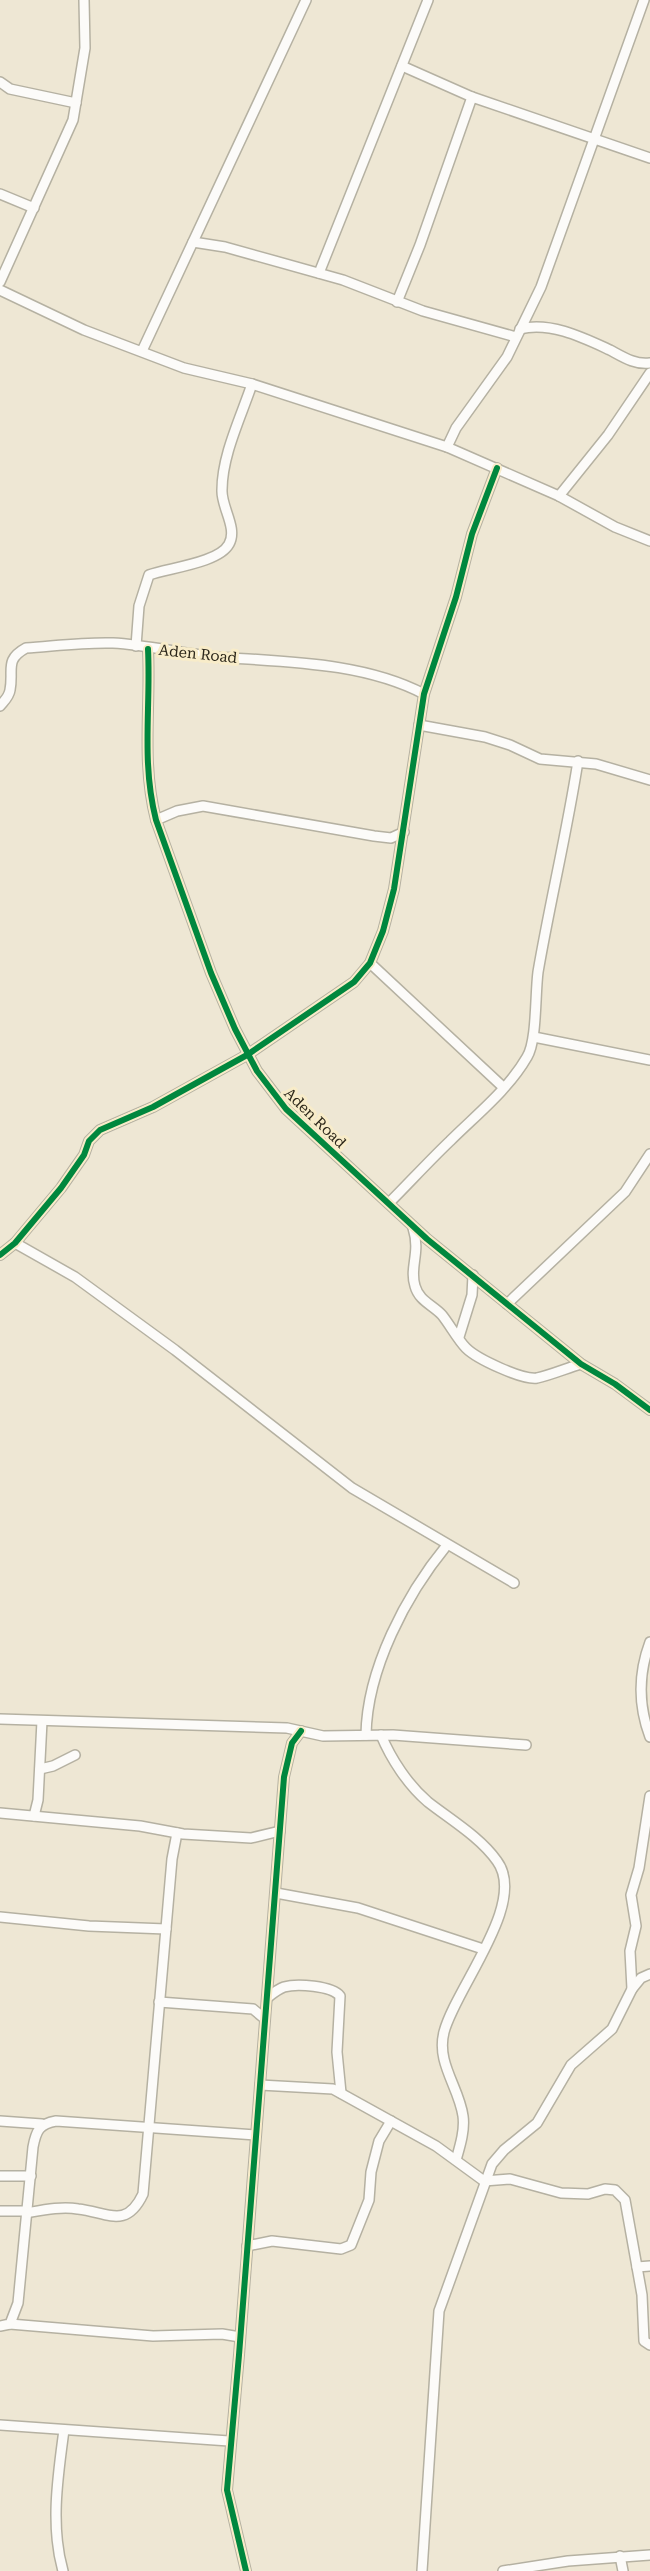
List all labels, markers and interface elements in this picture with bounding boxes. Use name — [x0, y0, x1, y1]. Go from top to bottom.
street label: Aden Road — [158, 641, 238, 667]
street label: Aden Road — [280, 1084, 350, 1152]

